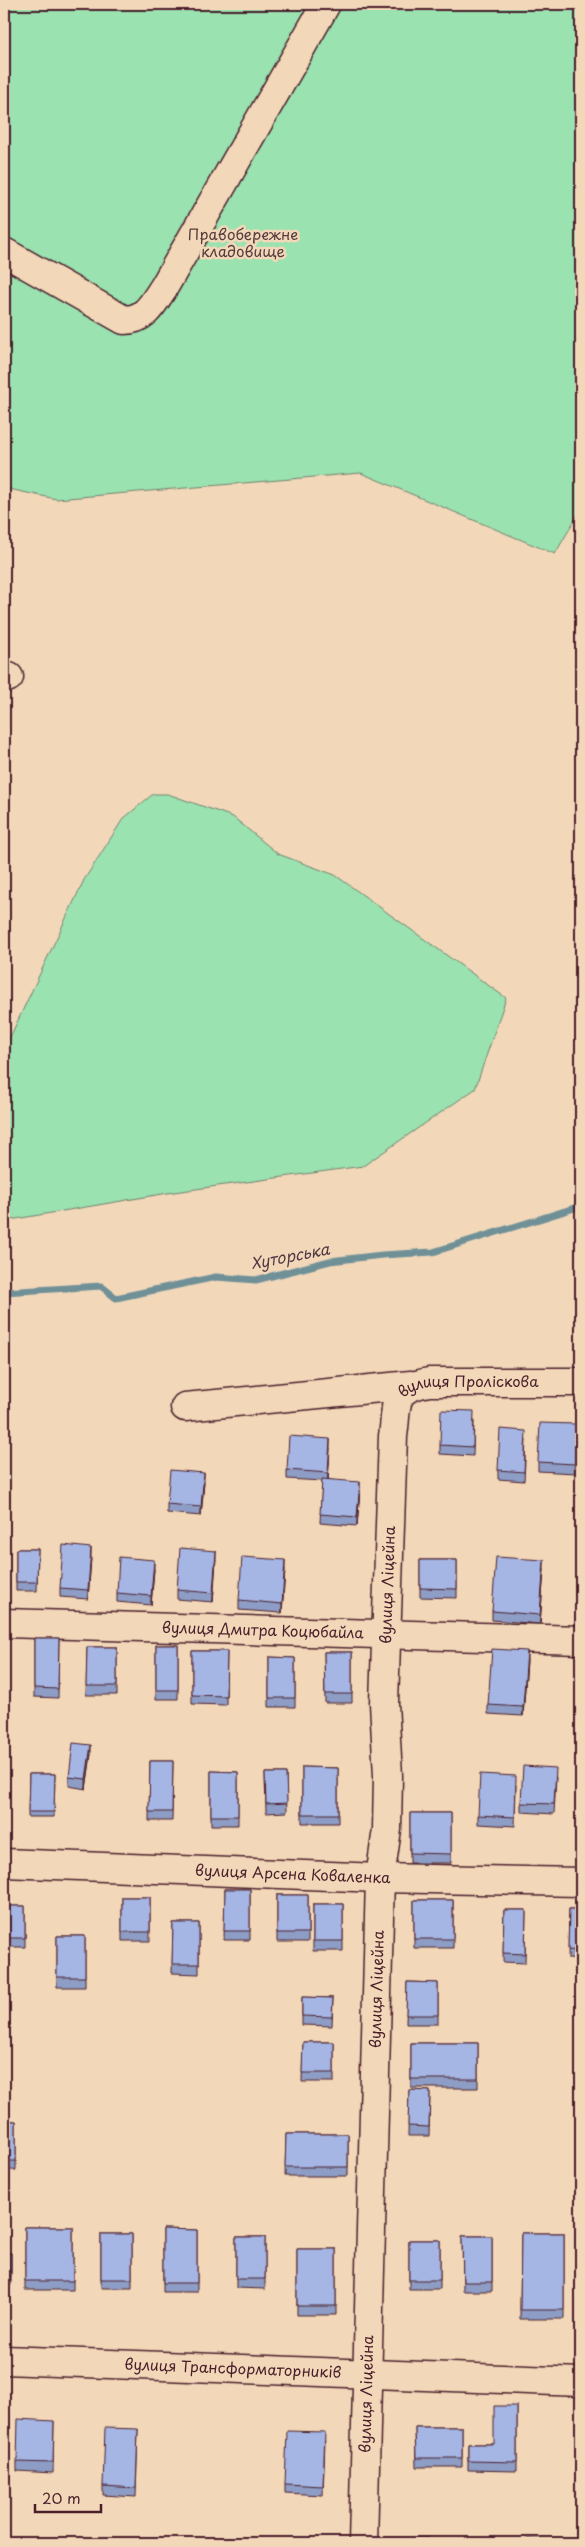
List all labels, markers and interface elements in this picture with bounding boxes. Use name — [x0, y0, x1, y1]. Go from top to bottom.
park label: Правобережне кладовище — [188, 222, 298, 262]
water label: Хуторська — [248, 1235, 332, 1274]
street label: вулиця Проліскова — [392, 1369, 539, 1402]
street label: вулиця Ліцейна — [373, 1525, 400, 1644]
street label: вулиця Дмитра Коцюбайла — [162, 1615, 365, 1644]
street label: вулиця Арсена Коваленка — [195, 1858, 391, 1888]
street label: вулиця Ліцейна — [363, 1929, 389, 2048]
street label: вулиця Ліцейна — [352, 2334, 378, 2453]
street label: вулиця Трансформаторників — [124, 2352, 342, 2383]
scale bar — [35, 2482, 101, 2514]
text: 20 m — [42, 2486, 81, 2509]

